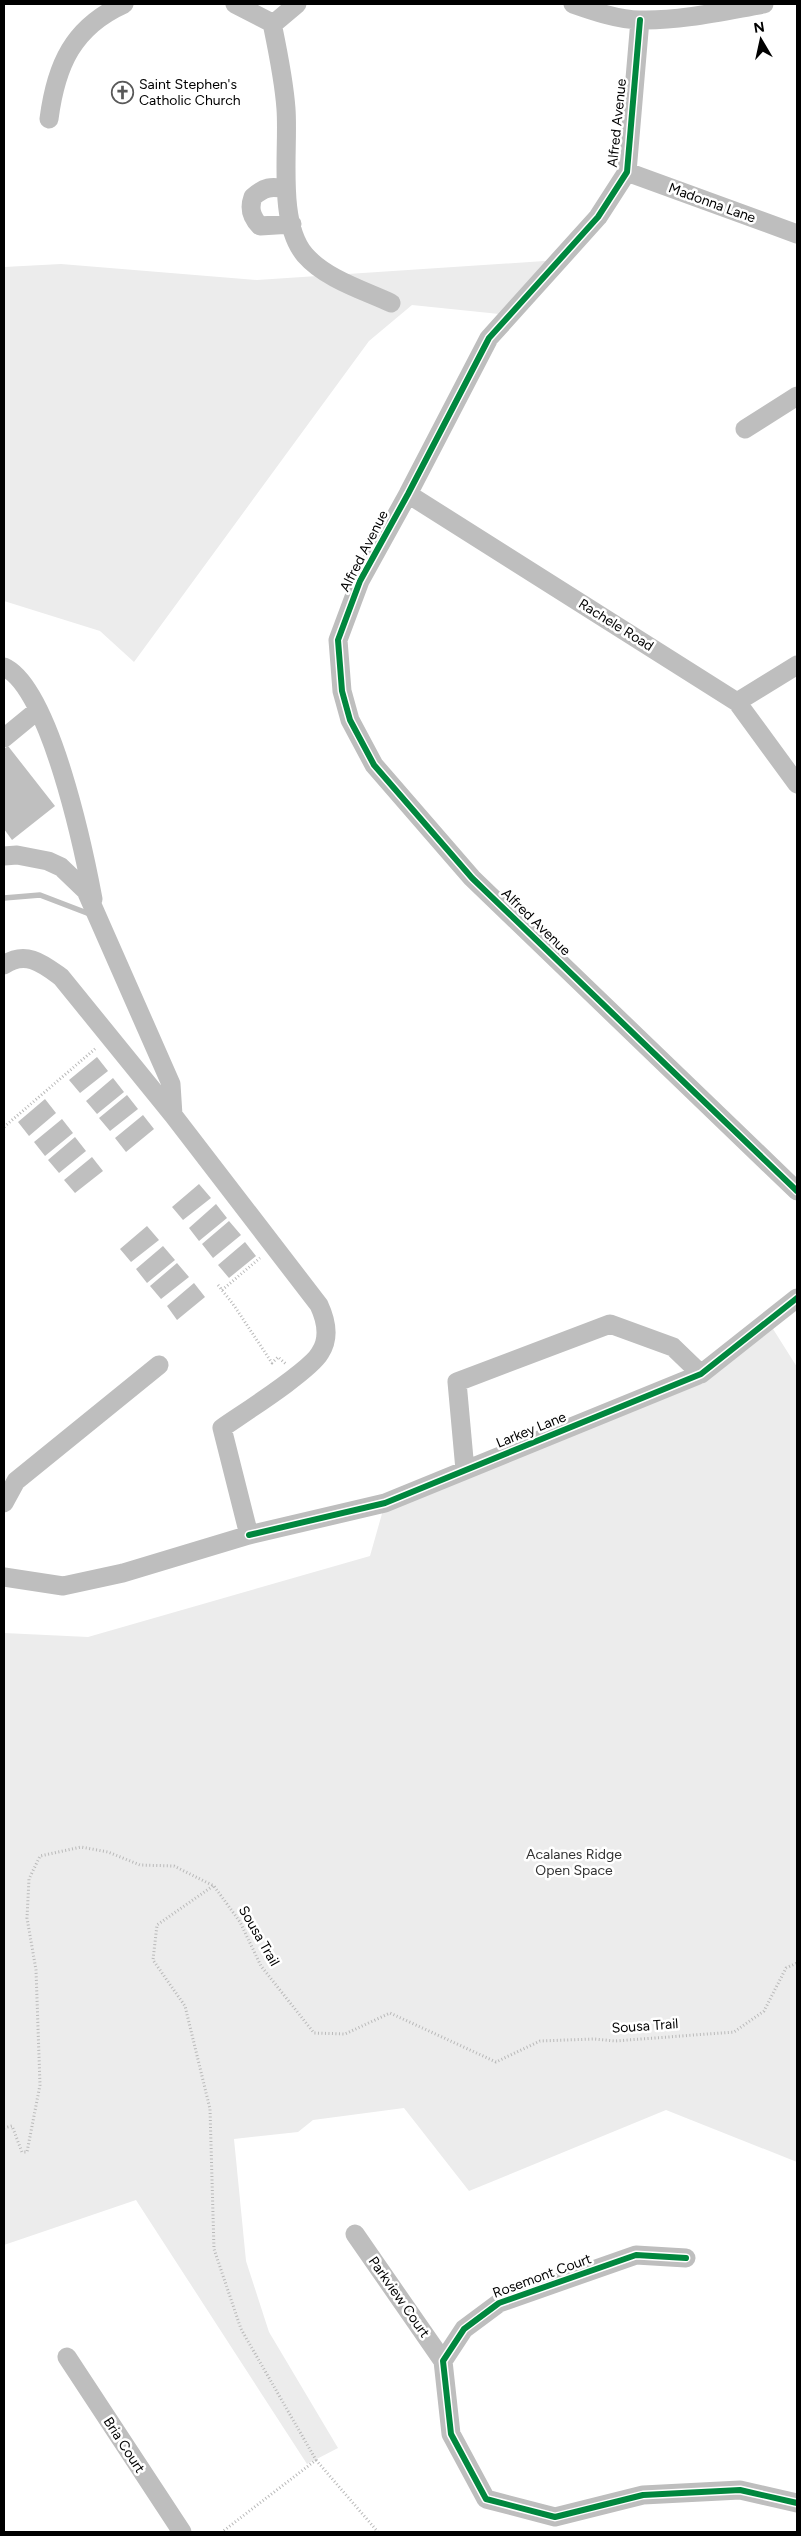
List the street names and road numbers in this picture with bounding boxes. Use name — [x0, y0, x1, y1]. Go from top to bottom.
street label: Alfred Avenue — [604, 77, 630, 168]
street label: Madonna Lane — [666, 179, 758, 227]
street label: Alfred Avenue — [336, 507, 392, 595]
street label: Rachele Road — [575, 595, 657, 655]
street label: Alfred Avenue — [498, 885, 574, 959]
street label: Larkey Lane — [494, 1408, 569, 1452]
street label: Sousa Trail — [235, 1903, 283, 1969]
street label: Sousa Trail — [611, 2015, 679, 2037]
street label: Rosemont Court — [490, 2250, 594, 2302]
street label: Parkview Court — [365, 2253, 433, 2341]
street label: Bria Court — [100, 2414, 148, 2476]

